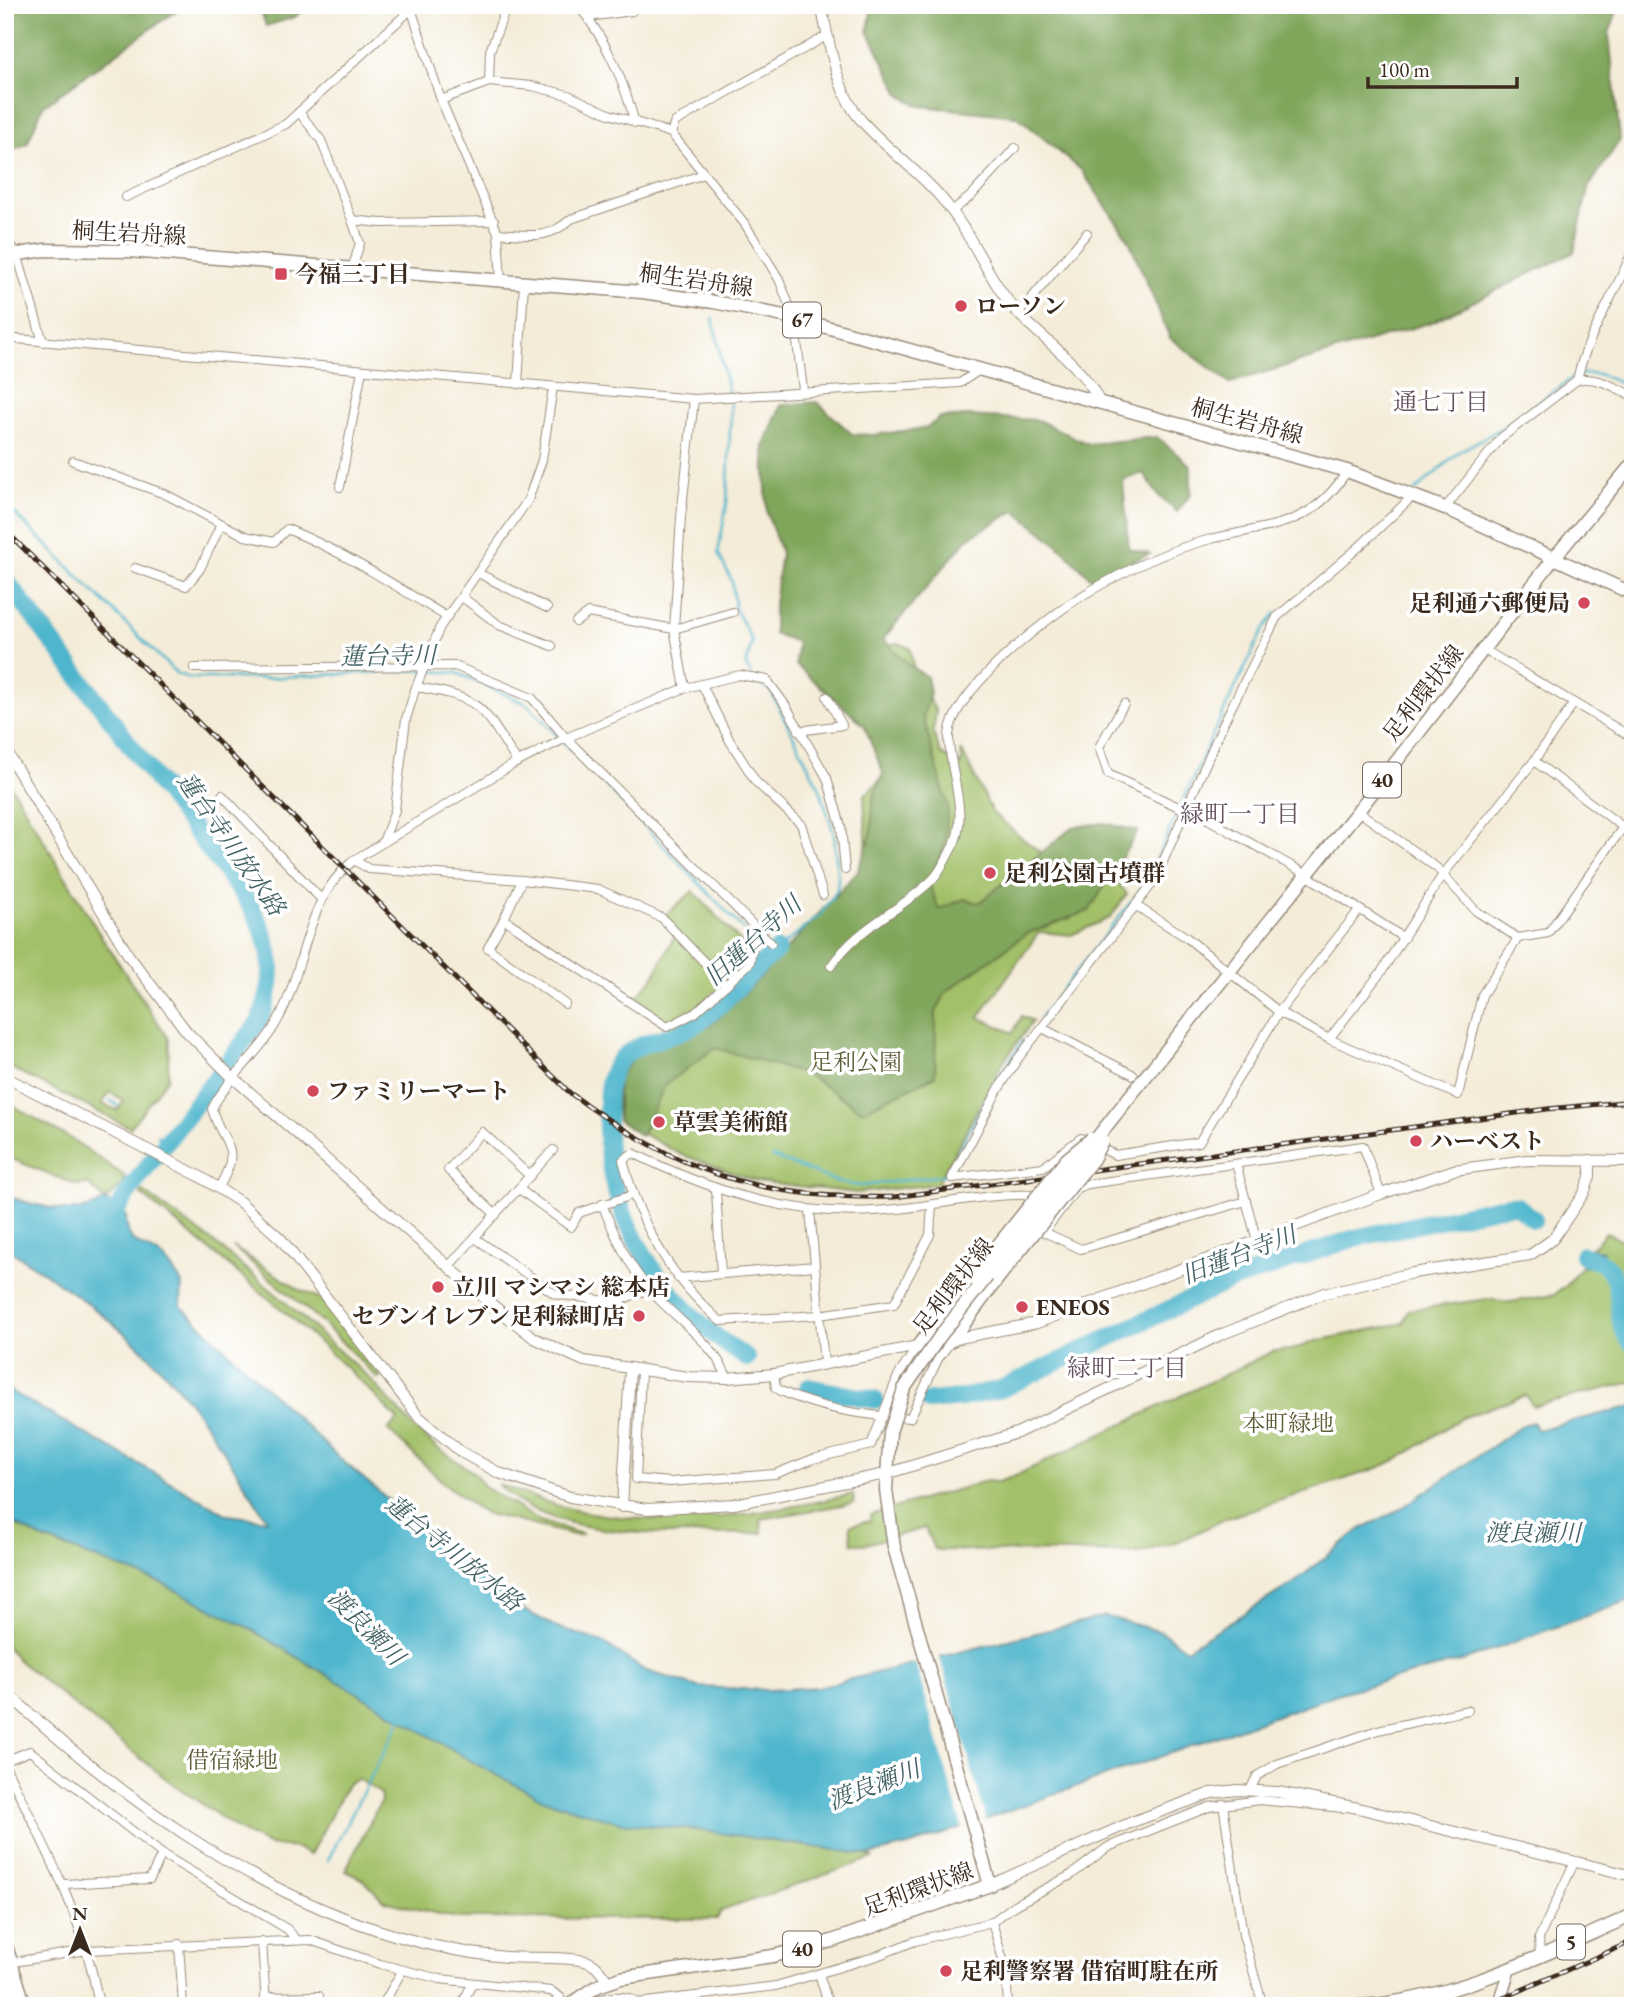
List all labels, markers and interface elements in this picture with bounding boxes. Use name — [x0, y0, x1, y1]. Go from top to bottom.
scale bar — [1368, 46, 1517, 90]
text: 100 m — [1379, 56, 1430, 83]
street label: 桐生岩舟線 — [71, 215, 187, 251]
street label: 桐生岩舟線 — [637, 257, 755, 303]
place label: 今福三丁目 — [295, 259, 410, 289]
marker: 今福三丁目 — [273, 266, 289, 282]
place label: ローソン — [975, 291, 1066, 321]
marker: ローソン — [953, 298, 969, 314]
road number: 67 — [783, 302, 821, 338]
district label: 通七丁目 — [1393, 386, 1489, 417]
street label: 桐生岩舟線 — [1188, 392, 1306, 450]
place label: 足利通六郵便局 — [1409, 588, 1570, 618]
marker: 足利通六郵便局 — [1576, 595, 1592, 611]
street label: 足利環状線 — [1376, 638, 1470, 748]
water label: 蓮台寺川 — [340, 639, 439, 672]
road number: 40 — [1363, 762, 1401, 798]
water label: 蓮台寺川放水路 — [171, 766, 293, 923]
district label: 緑町一丁目 — [1180, 798, 1300, 829]
place label: 足利公園古墳群 — [1004, 858, 1165, 888]
marker: 足利公園古墳群 — [982, 865, 998, 881]
water label: 旧蓮台寺川 — [698, 887, 810, 992]
park label: 足利公園 — [810, 1047, 902, 1077]
place label: ファミリーマート — [327, 1076, 511, 1106]
marker: ファミリーマート — [305, 1083, 321, 1099]
place label: 草雲美術館 — [673, 1107, 788, 1137]
marker: 草雲美術館 — [651, 1114, 667, 1130]
place label: ハーベスト — [1430, 1126, 1545, 1156]
marker: ハーベスト — [1408, 1133, 1424, 1149]
water label: 旧蓮台寺川 — [1177, 1217, 1303, 1291]
street label: 足利環状線 — [906, 1231, 1000, 1341]
place label: 立川 マシマシ 総本店 — [452, 1272, 670, 1302]
marker: 立川 マシマシ 総本店 — [430, 1279, 446, 1295]
place label: ENEOS — [1036, 1292, 1110, 1322]
marker: ENEOS — [1014, 1299, 1030, 1315]
place label: セブンイレブン足利緑町店 — [352, 1301, 625, 1331]
marker: セブンイレブン足利緑町店 — [631, 1308, 647, 1324]
district label: 緑町二丁目 — [1067, 1352, 1187, 1383]
park label: 本町緑地 — [1242, 1408, 1334, 1438]
water label: 蓮台寺川放水路 — [379, 1488, 531, 1619]
water label: 渡良瀬川 — [1485, 1517, 1584, 1548]
water label: 渡良瀬川 — [321, 1582, 413, 1674]
park label: 借宿緑地 — [186, 1745, 278, 1775]
water label: 渡良瀬川 — [823, 1752, 927, 1816]
street label: 足利環状線 — [859, 1855, 977, 1923]
north arrow — [46, 1896, 116, 1966]
text: N — [72, 1901, 88, 1926]
road number: 5 — [1557, 1924, 1585, 1960]
road number: 40 — [783, 1932, 821, 1966]
place label: 足利警察署 借宿町駐在所 — [960, 1956, 1218, 1986]
marker: 足利警察署 借宿町駐在所 — [938, 1963, 954, 1979]

